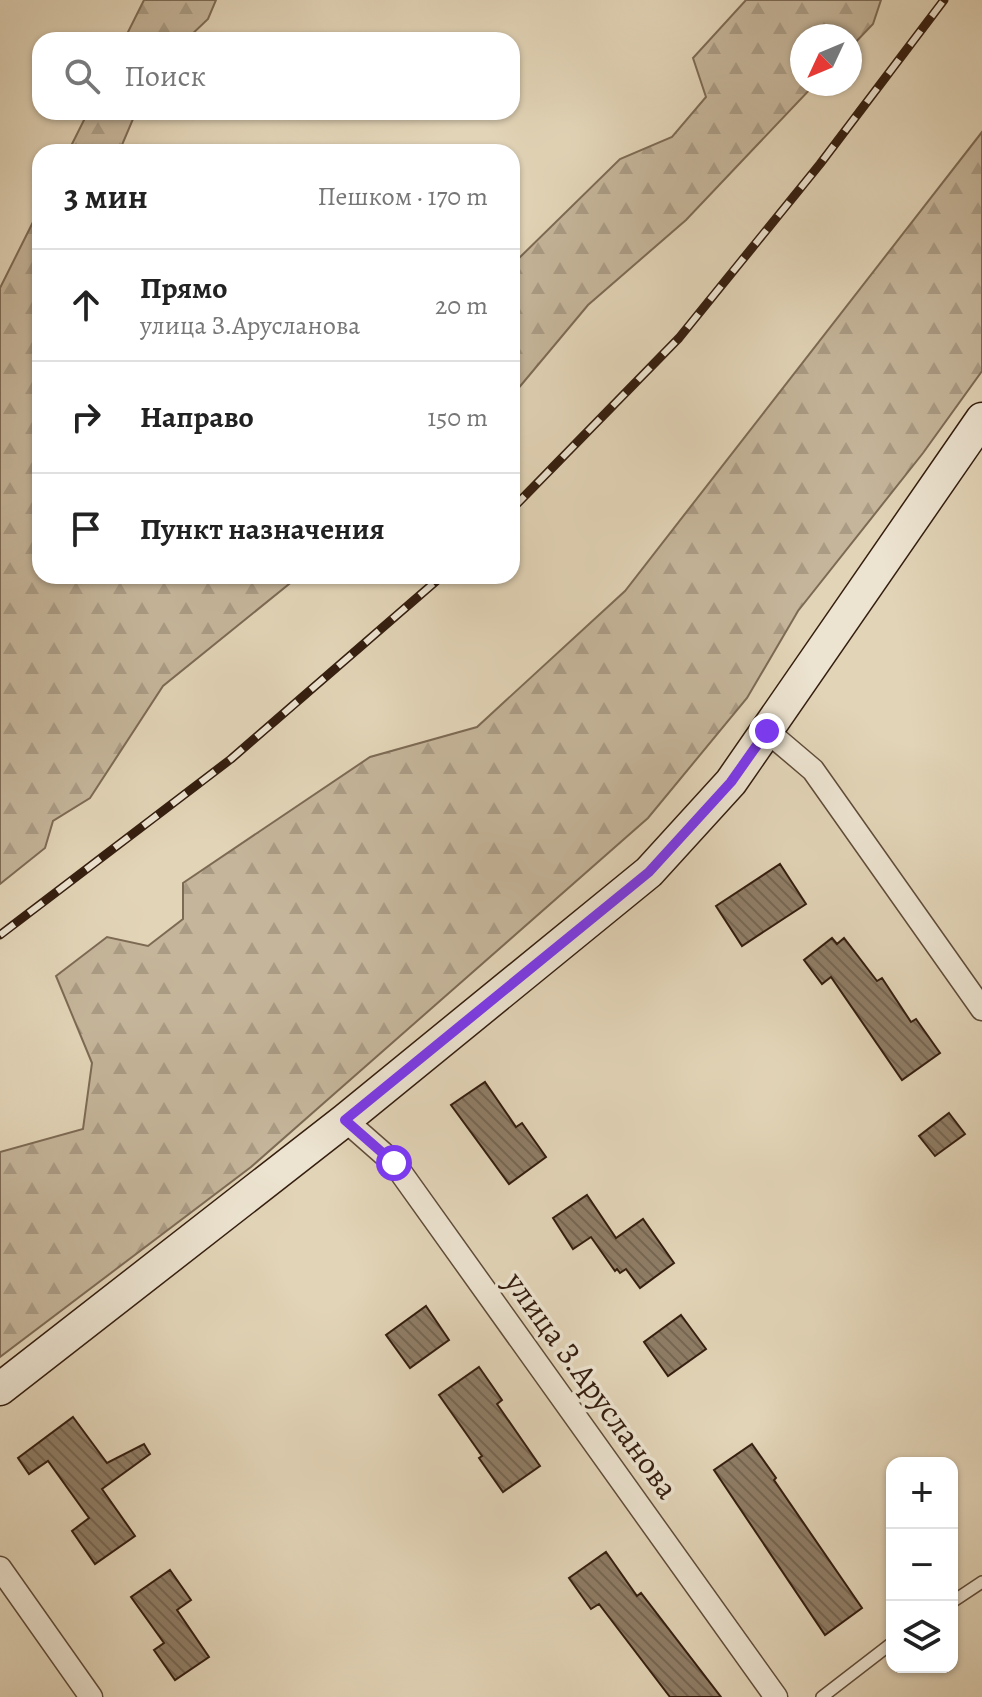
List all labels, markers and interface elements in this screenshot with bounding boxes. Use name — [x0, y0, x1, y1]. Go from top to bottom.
north arrow — [790, 24, 862, 96]
search box — [32, 32, 520, 120]
icon: search — [60, 54, 104, 98]
text: Поиск — [124, 56, 206, 96]
text: 3 мин — [64, 173, 148, 220]
text: Пешком · 170 m — [317, 179, 488, 214]
text: Прямо — [140, 268, 227, 308]
icon: ahead — [64, 283, 108, 327]
text: 20 m — [435, 288, 488, 323]
text: улица З.Арусланова — [140, 308, 360, 343]
icon: right — [64, 395, 108, 439]
text: Направо — [140, 397, 254, 437]
text: 150 m — [427, 400, 488, 435]
icon: arrive — [64, 507, 108, 551]
text: Пункт назначения — [140, 509, 385, 549]
route end — [749, 713, 785, 749]
route start — [376, 1145, 412, 1181]
street label: улица З.Арусланова — [494, 1262, 690, 1508]
map controls — [886, 1457, 958, 1673]
button: + — [886, 1457, 958, 1529]
button: − — [886, 1529, 958, 1601]
button: layers — [886, 1601, 958, 1673]

